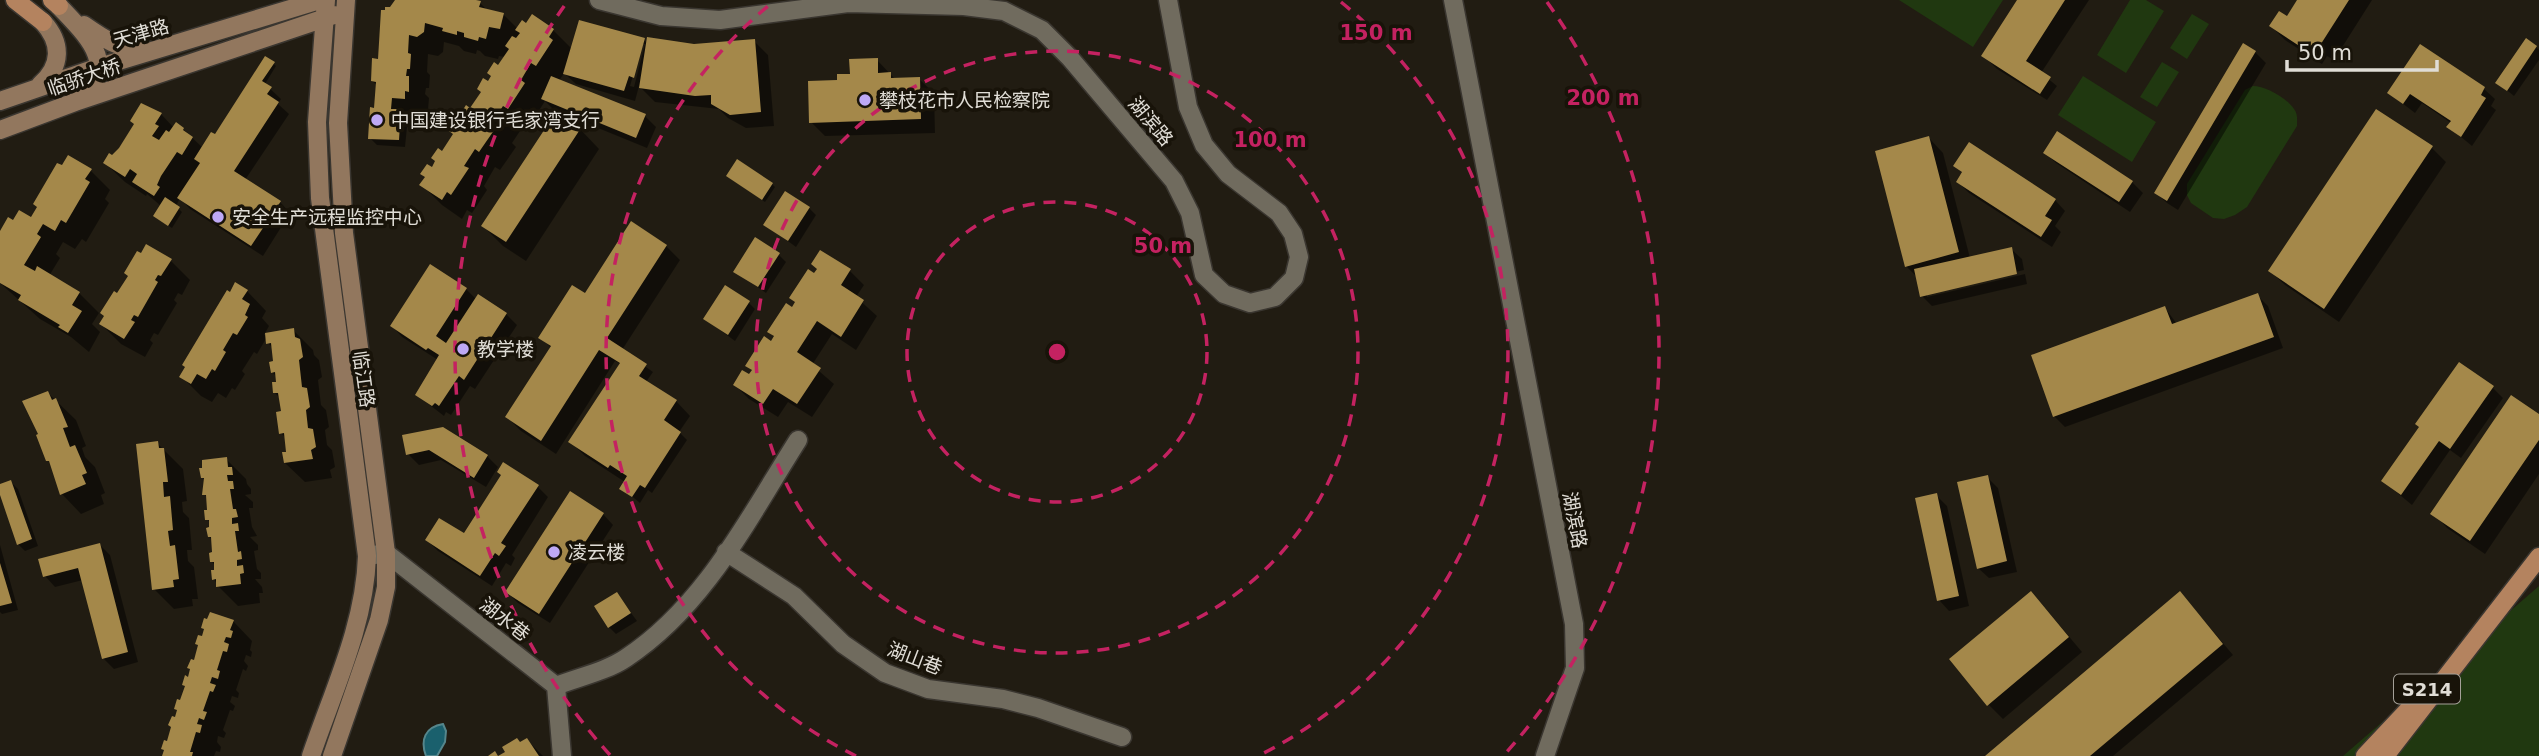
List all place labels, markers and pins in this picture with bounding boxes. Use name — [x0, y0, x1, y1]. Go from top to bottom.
place label: 攀枝花市人民检察院 — [879, 89, 1050, 111]
marker: 攀枝花市人民检察院 — [857, 92, 873, 108]
place label: 中国建设银行毛家湾支行 — [391, 109, 600, 131]
marker: 中国建设银行毛家湾支行 — [369, 112, 385, 128]
place label: 安全生产远程监控中心 — [232, 206, 422, 228]
marker: 安全生产远程监控中心 — [210, 209, 226, 225]
place label: 教学楼 — [477, 338, 534, 360]
centre of rings — [1045, 340, 1069, 364]
marker: 教学楼 — [455, 341, 471, 357]
place label: 凌云楼 — [568, 541, 625, 563]
marker: 凌云楼 — [546, 544, 562, 560]

